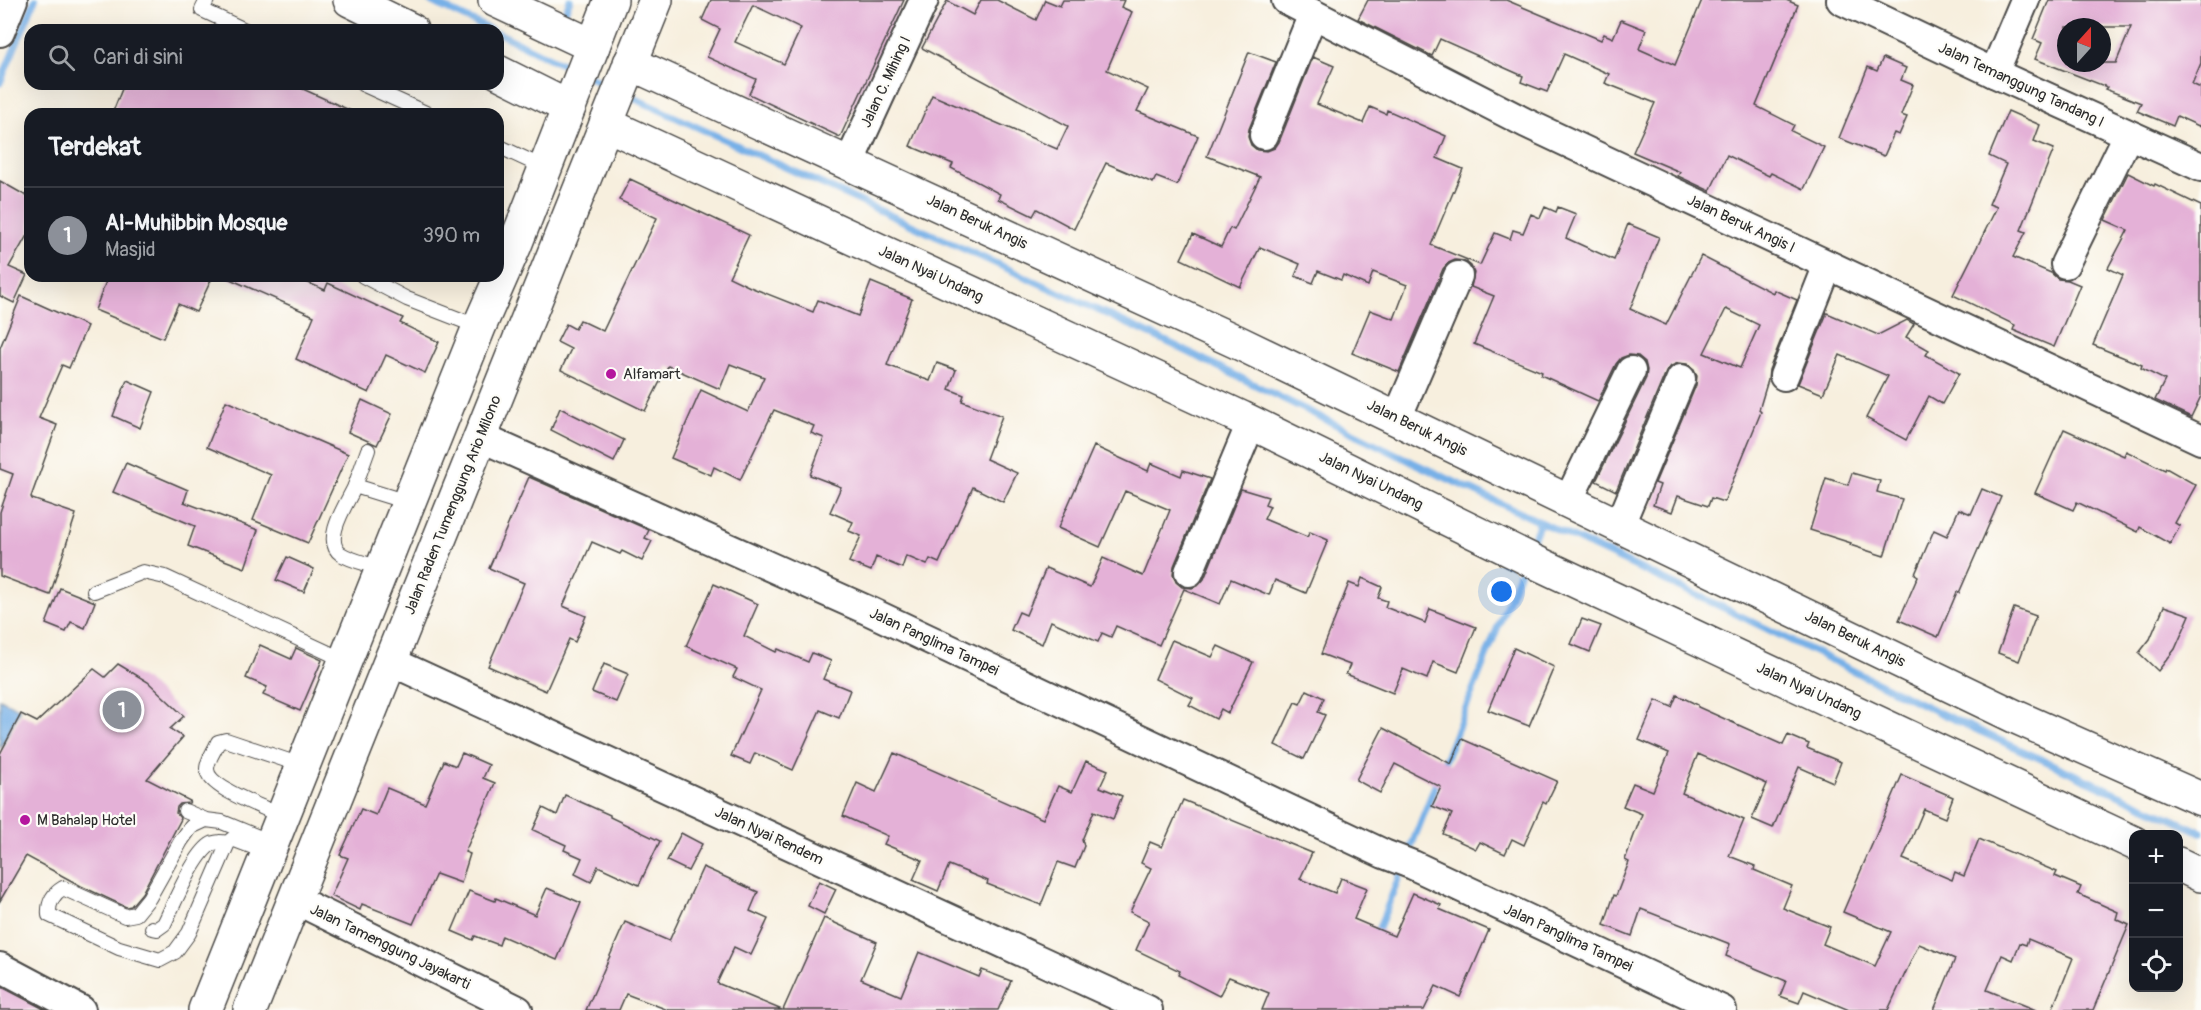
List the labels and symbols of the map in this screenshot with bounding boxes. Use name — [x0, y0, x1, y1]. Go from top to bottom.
north arrow — [2057, 18, 2111, 72]
street label: Jalan C. Mihing I — [857, 33, 915, 131]
street label: Jalan Temanggung Tandang I — [1935, 38, 2107, 132]
street label: Jalan Beruk Angis — [923, 190, 1031, 254]
street label: Jalan Beruk Angis I — [1684, 191, 1798, 257]
street label: Jalan Nyai Undang — [875, 241, 987, 307]
place label: Alfamart — [623, 365, 681, 384]
marker: Alfamart — [604, 367, 618, 381]
street label: Jalan Raden Tumenggung Ario Milono — [400, 393, 506, 617]
street label: Jalan Beruk Angis — [1364, 395, 1471, 461]
street label: Jalan Nyai Undang — [1316, 448, 1426, 514]
your location — [1487, 577, 1516, 606]
street label: Jalan Panglima Tampei — [866, 604, 1002, 680]
street label: Jalan Beruk Angis — [1802, 606, 1909, 672]
street label: Jalan Nyai Undang — [1753, 658, 1865, 724]
pin: 1 — [102, 688, 142, 732]
street label: Jalan Nyai Rendem — [712, 803, 826, 869]
place label: M Bahalap Hotel — [37, 811, 136, 830]
marker: M Bahalap Hotel — [18, 813, 32, 827]
street label: Jalan Tamenggung Jayakarti — [307, 900, 474, 994]
street label: Jalan Panglima Tampei — [1500, 900, 1636, 976]

